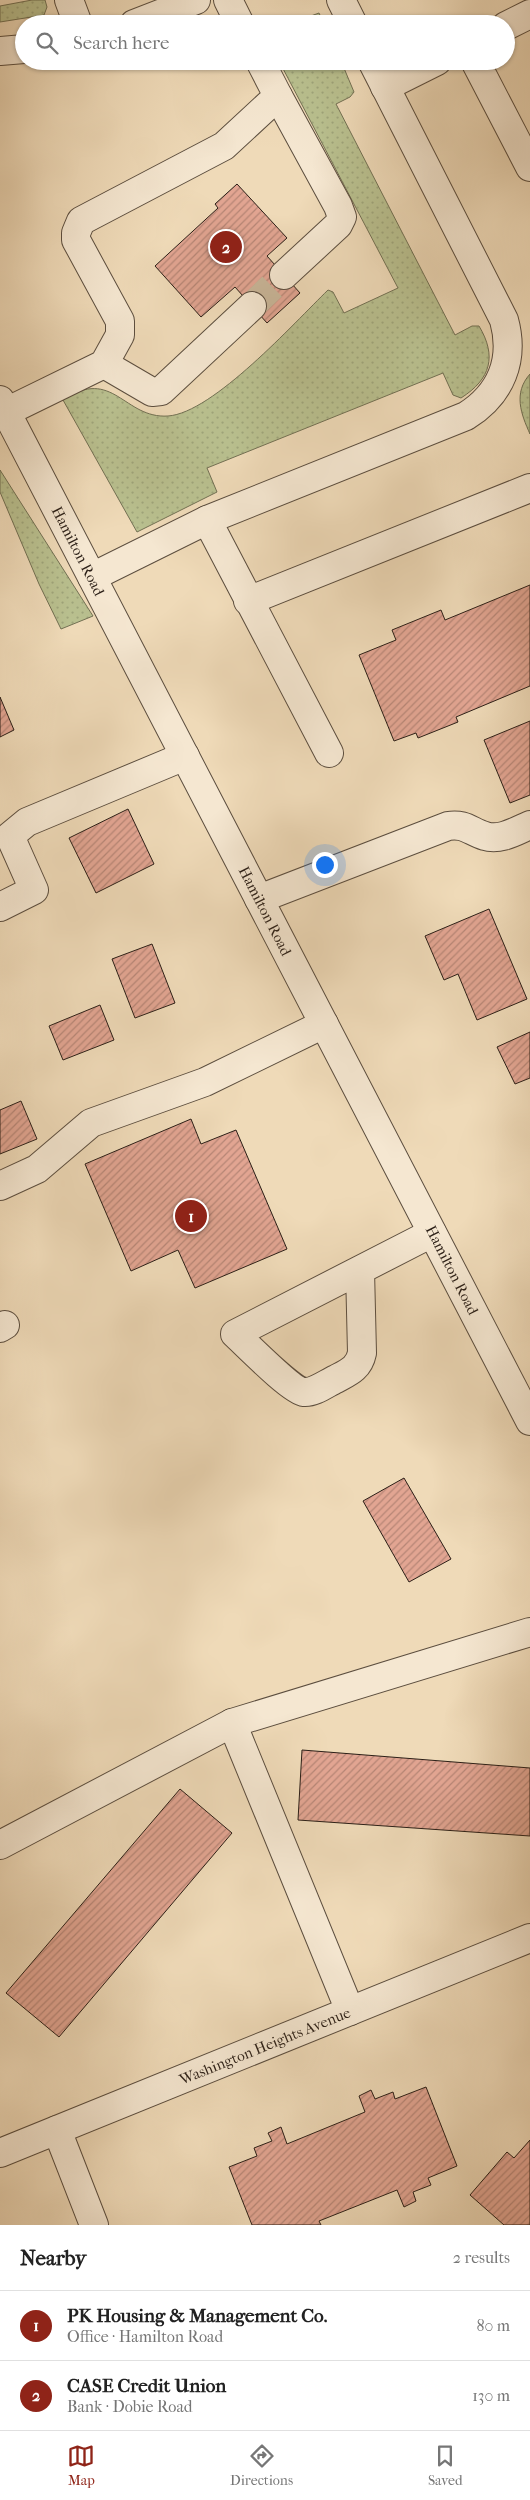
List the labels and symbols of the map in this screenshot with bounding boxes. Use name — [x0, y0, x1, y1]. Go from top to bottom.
pin: 2 — [210, 228, 242, 266]
street label: Hamilton Road — [48, 503, 109, 599]
your location — [312, 852, 338, 878]
street label: Hamilton Road — [235, 863, 296, 959]
pin: 1 — [175, 1197, 207, 1235]
street label: Hamilton Road — [422, 1222, 483, 1318]
street label: Washington Heights Avenue — [176, 2003, 354, 2089]

